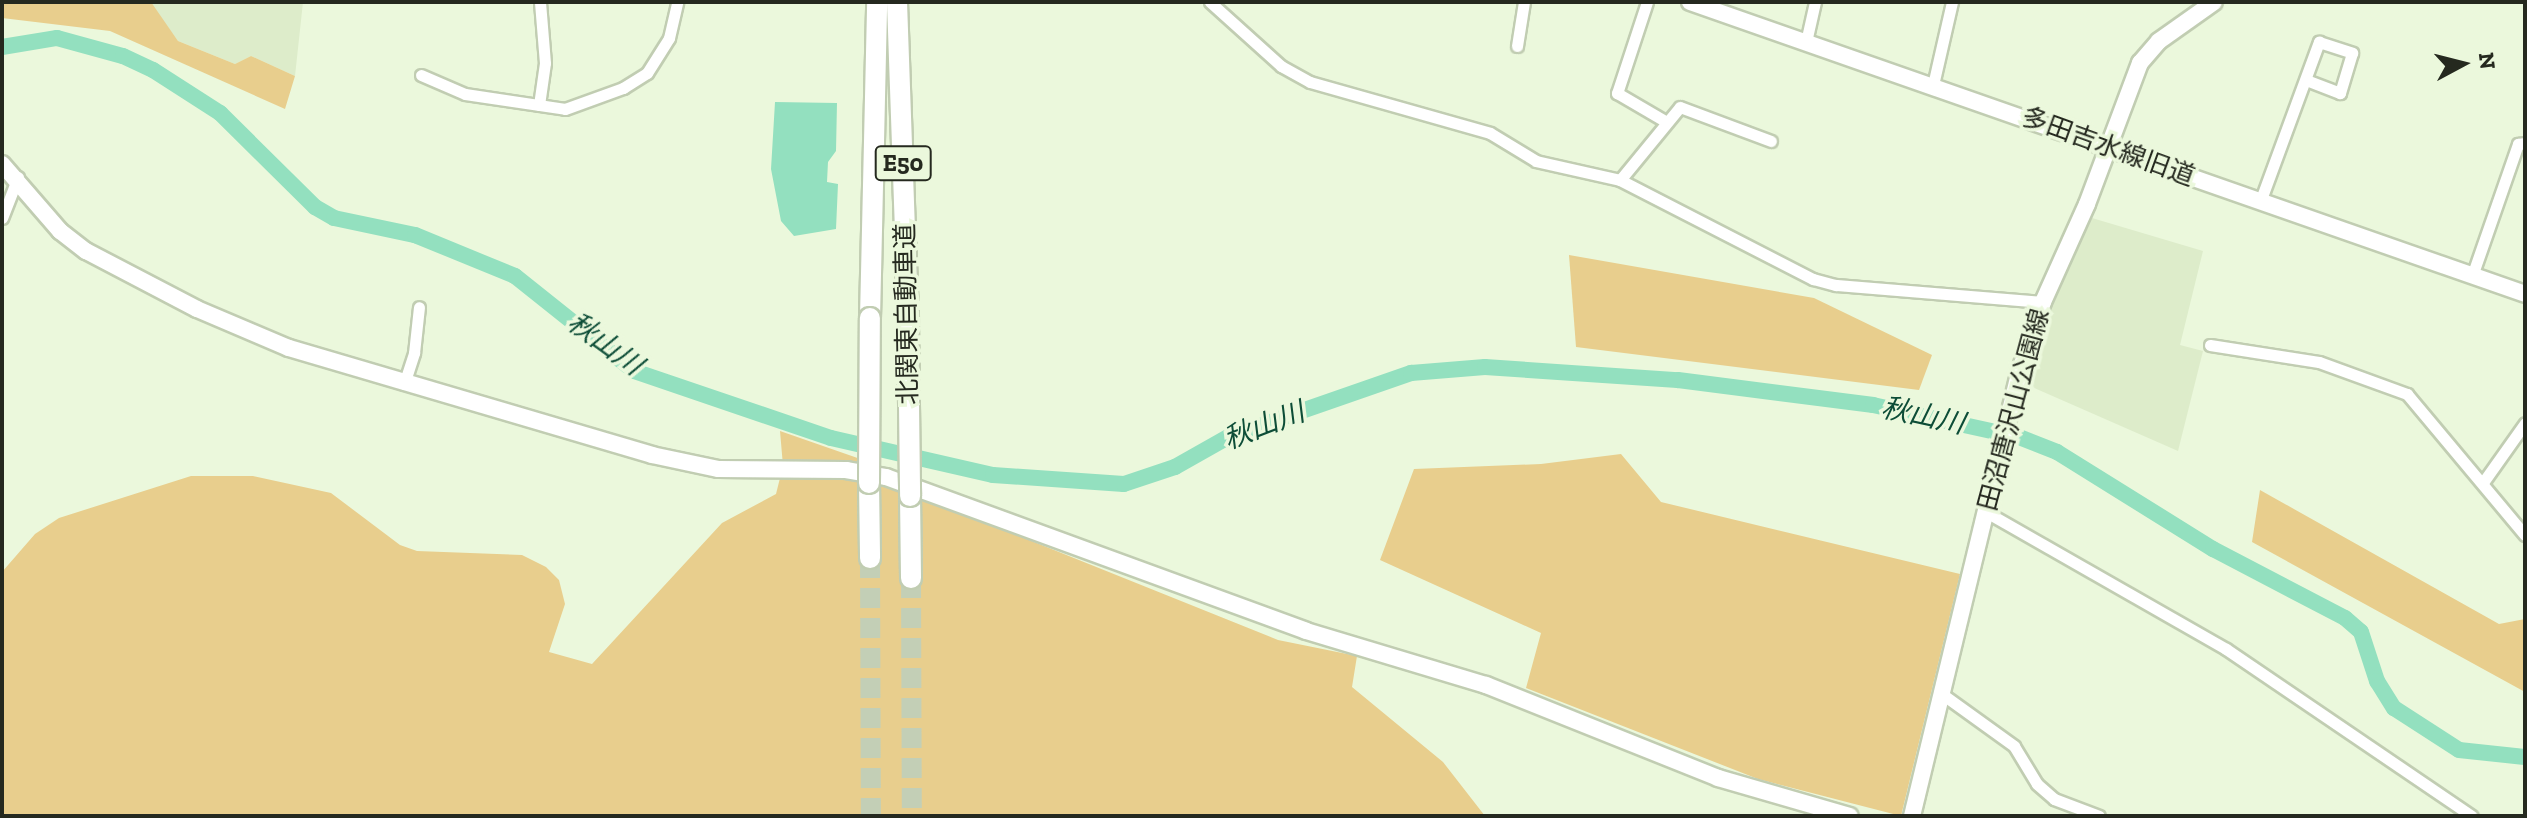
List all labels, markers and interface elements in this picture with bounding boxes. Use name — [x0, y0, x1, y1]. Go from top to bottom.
north arrow — [2423, 24, 2503, 104]
text: N — [2473, 51, 2502, 71]
street label: 多田吉水線旧道 — [2017, 101, 2199, 193]
road number: E50 — [873, 143, 933, 183]
street label: 北関東自動車道 — [890, 223, 924, 405]
water label: 秋山川 — [561, 306, 649, 382]
street label: 田沼唐沢山公園線 — [1972, 306, 2056, 514]
water label: 秋山川 — [1878, 391, 1968, 441]
water label: 秋山川 — [1219, 395, 1309, 457]

